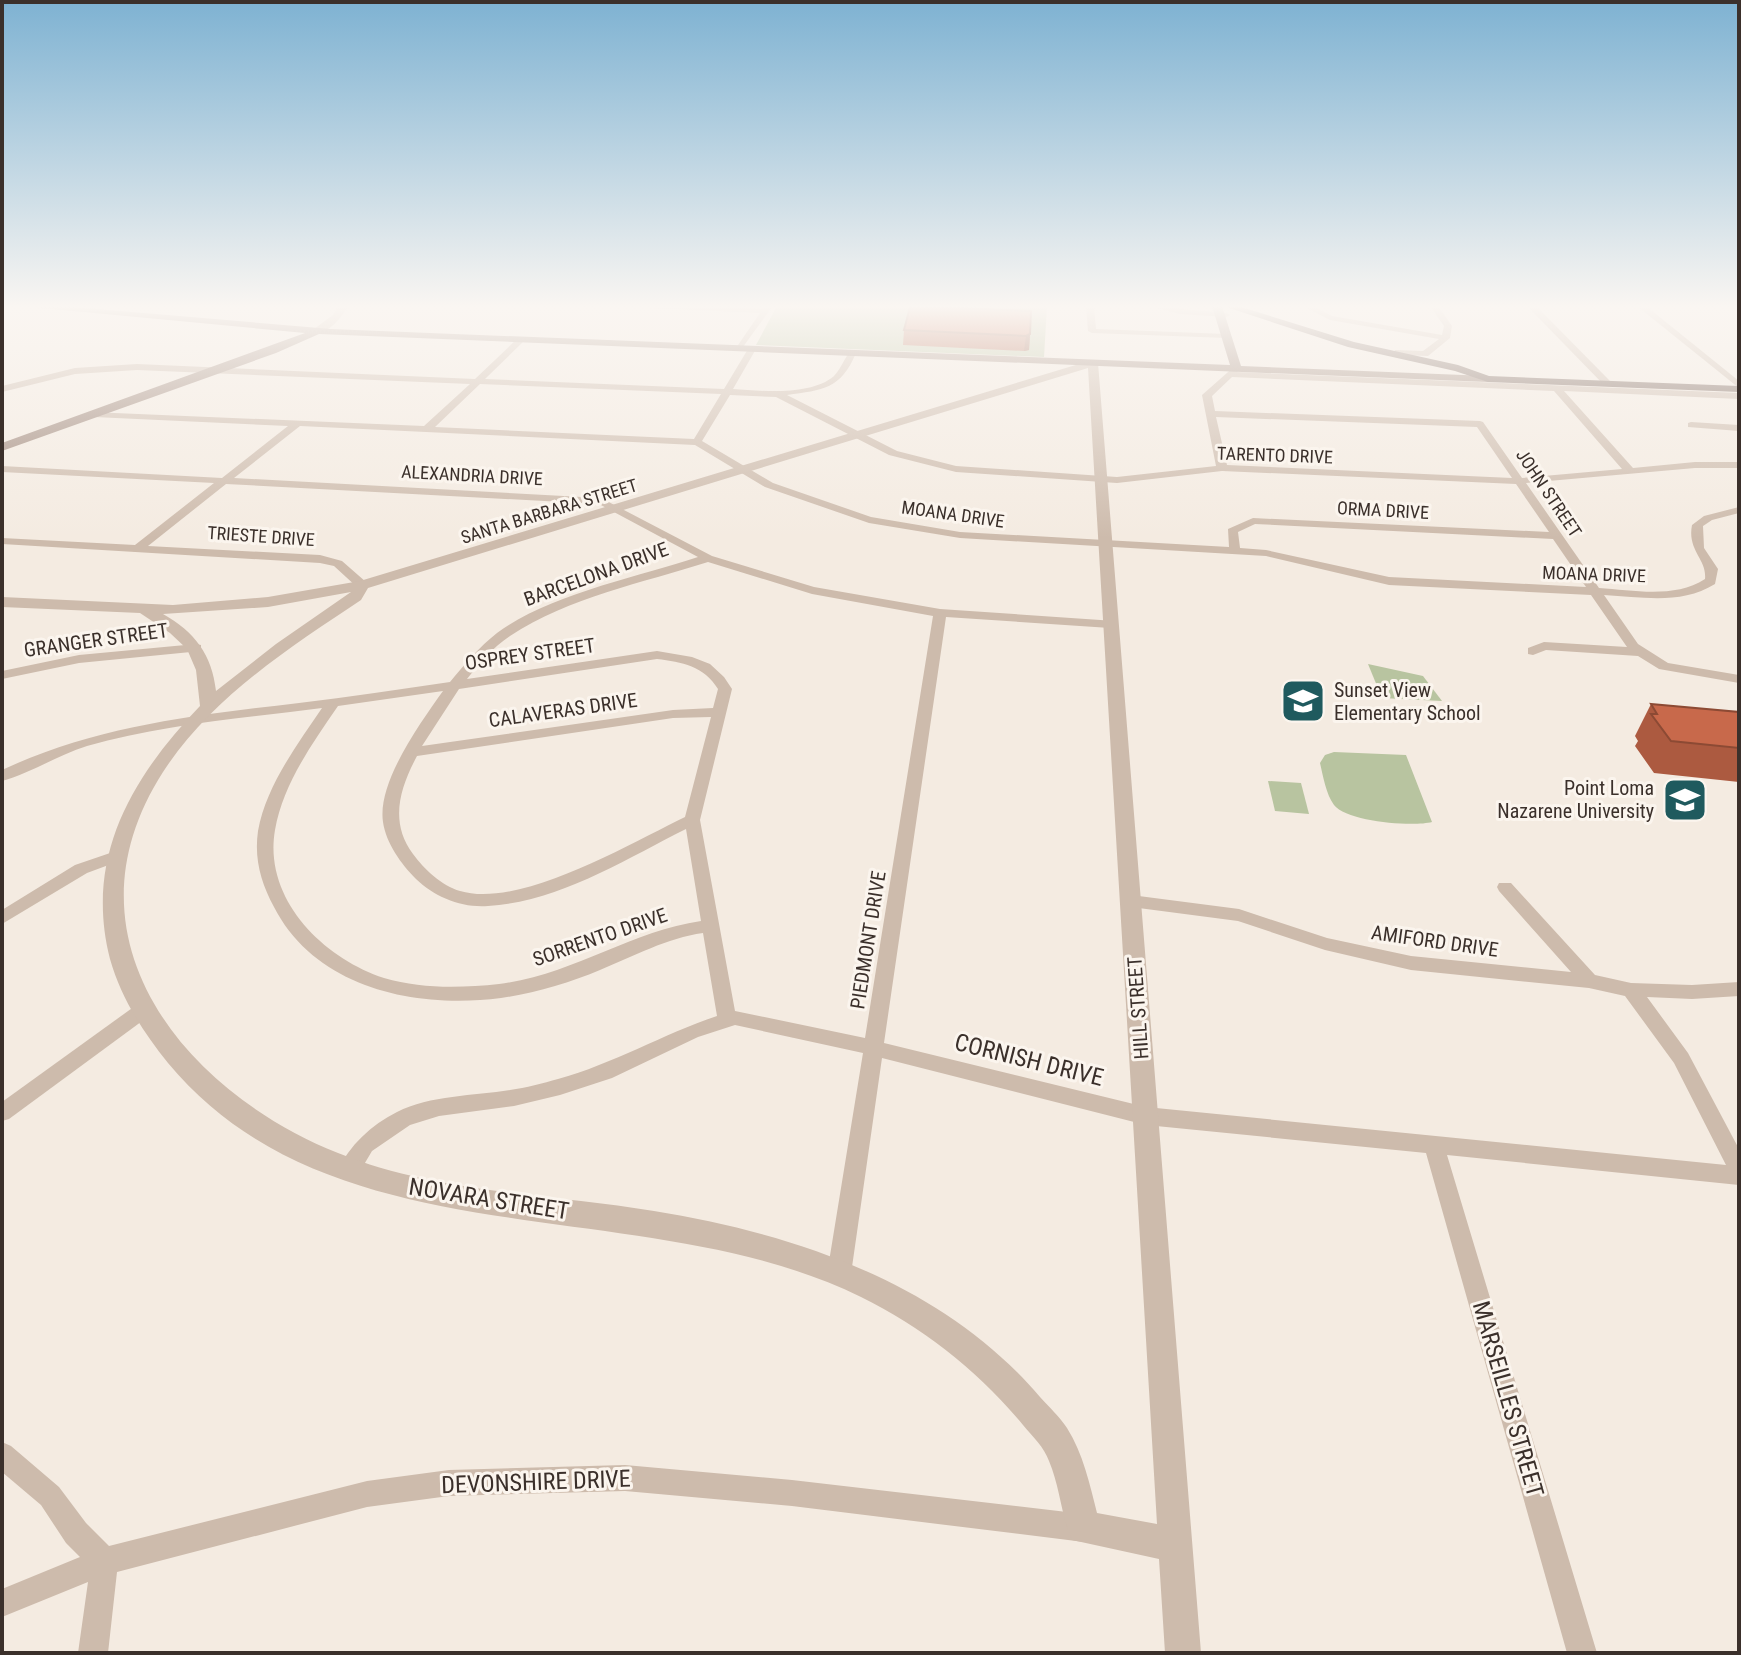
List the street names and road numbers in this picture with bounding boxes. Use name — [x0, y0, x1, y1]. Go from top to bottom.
street label: TARENTO DRIVE — [1217, 442, 1333, 468]
street label: JOHN STREET — [1512, 445, 1586, 541]
street label: ALEXANDRIA DRIVE — [401, 461, 543, 489]
street label: SANTA BARBARA STREET — [458, 474, 640, 548]
street label: MOANA DRIVE — [900, 496, 1006, 532]
street label: ORMA DRIVE — [1337, 497, 1430, 523]
street label: TRIESTE DRIVE — [207, 522, 315, 550]
street label: BARCELONA DRIVE — [520, 537, 672, 611]
street label: MOANA DRIVE — [1542, 562, 1646, 586]
street label: GRANGER STREET — [22, 618, 170, 662]
street label: OSPREY STREET — [463, 633, 597, 675]
street label: CALAVERAS DRIVE — [487, 688, 639, 732]
street label: PIEDMONT DRIVE — [845, 869, 891, 1011]
street label: SORRENTO DRIVE — [530, 903, 670, 971]
street label: AMIFORD DRIVE — [1370, 920, 1500, 962]
street label: HILL STREET — [1122, 956, 1154, 1060]
street label: CORNISH DRIVE — [952, 1028, 1106, 1092]
street label: NOVARA STREET — [407, 1173, 571, 1225]
street label: MARSEILLES STREET — [1467, 1298, 1549, 1500]
street label: DEVONSHIRE DRIVE — [441, 1465, 631, 1499]

